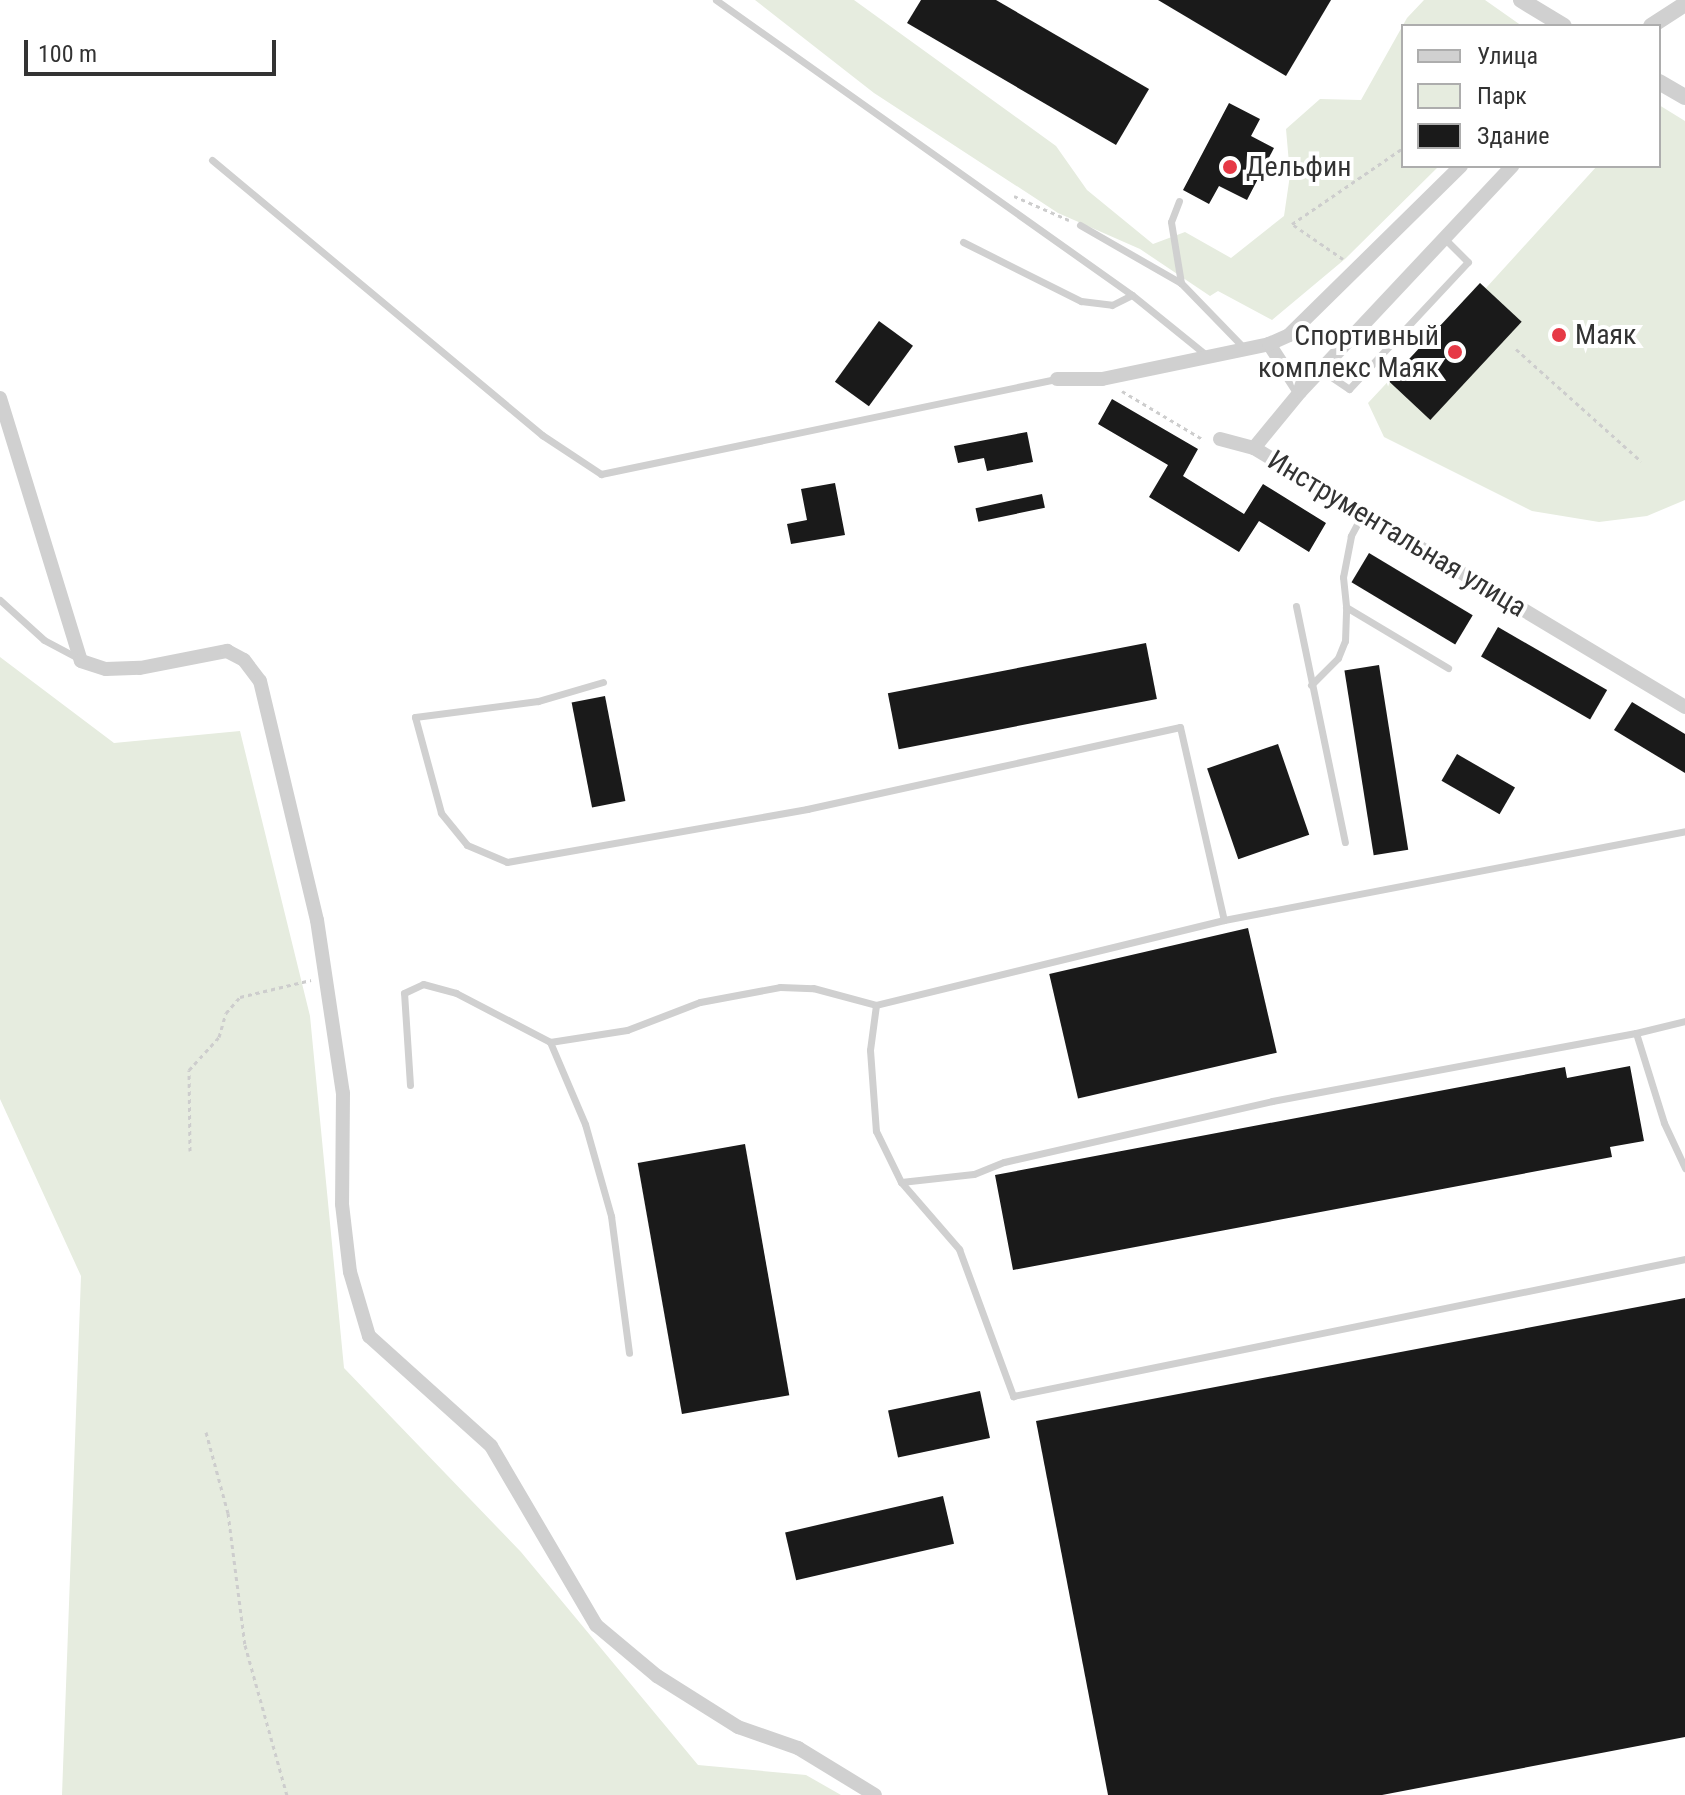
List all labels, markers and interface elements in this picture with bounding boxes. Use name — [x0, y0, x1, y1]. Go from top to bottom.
scale bar — [28, 24, 280, 74]
legend — [1401, 24, 1661, 168]
text: 100 m — [38, 40, 97, 68]
text: Улица — [1477, 42, 1538, 70]
text: Парк — [1477, 82, 1527, 110]
text: Здание — [1477, 122, 1549, 150]
place label: Дельфин — [1246, 150, 1351, 184]
marker: Дельфин — [1221, 158, 1239, 176]
place label: Маяк — [1575, 318, 1637, 352]
place label: Спортивный комплекс Маяк — [1258, 319, 1439, 385]
marker: Маяк — [1550, 326, 1568, 344]
marker: Спортивный комплекс Маяк — [1446, 343, 1464, 361]
street label: Инструментальная улица — [1262, 444, 1532, 624]

